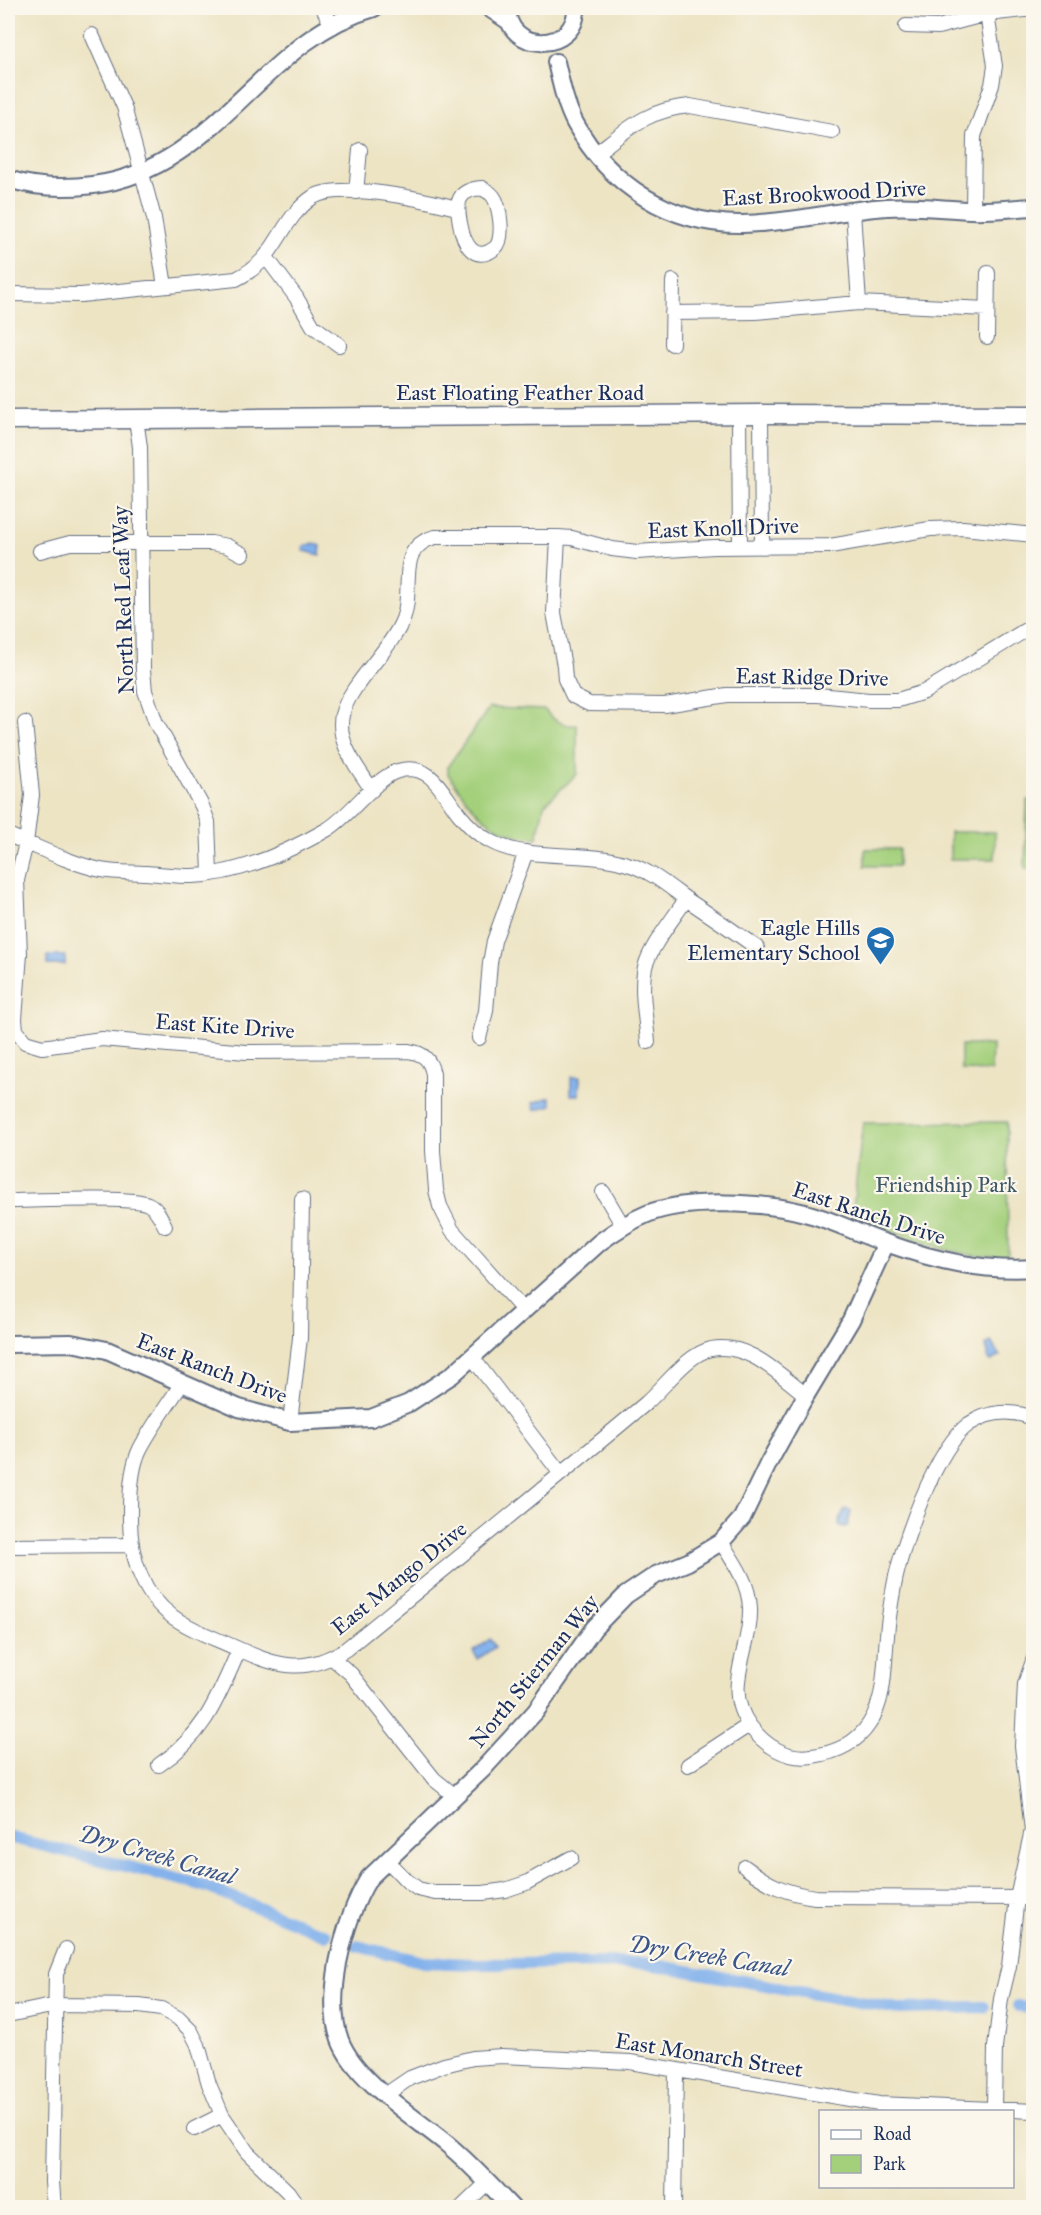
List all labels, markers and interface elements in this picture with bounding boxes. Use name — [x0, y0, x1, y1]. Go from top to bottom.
street label: East Brookwood Drive — [721, 174, 927, 212]
street label: East Floating Feather Road — [396, 379, 644, 406]
street label: North Red Leaf Way — [106, 505, 140, 695]
street label: East Knoll Drive — [647, 512, 799, 544]
street label: East Ridge Drive — [735, 662, 889, 692]
place label: Eagle Hills Elementary School — [687, 914, 860, 966]
school or university icon: Eagle Hills Elementary School — [865, 924, 897, 966]
street label: East Kite Drive — [154, 1008, 296, 1044]
park label: Friendship Park — [875, 1171, 1018, 1198]
street label: East Ranch Drive — [789, 1176, 949, 1250]
street label: East Ranch Drive — [133, 1327, 291, 1409]
street label: East Mango Drive — [326, 1515, 472, 1641]
street label: North Stierman Way — [464, 1588, 605, 1753]
water label: Dry Creek Canal — [75, 1818, 242, 1892]
water label: Dry Creek Canal — [627, 1929, 794, 1984]
street label: East Monarch Street — [613, 2027, 805, 2083]
legend — [819, 2110, 1014, 2188]
text: Road — [873, 2123, 911, 2145]
text: Park — [873, 2153, 906, 2175]

